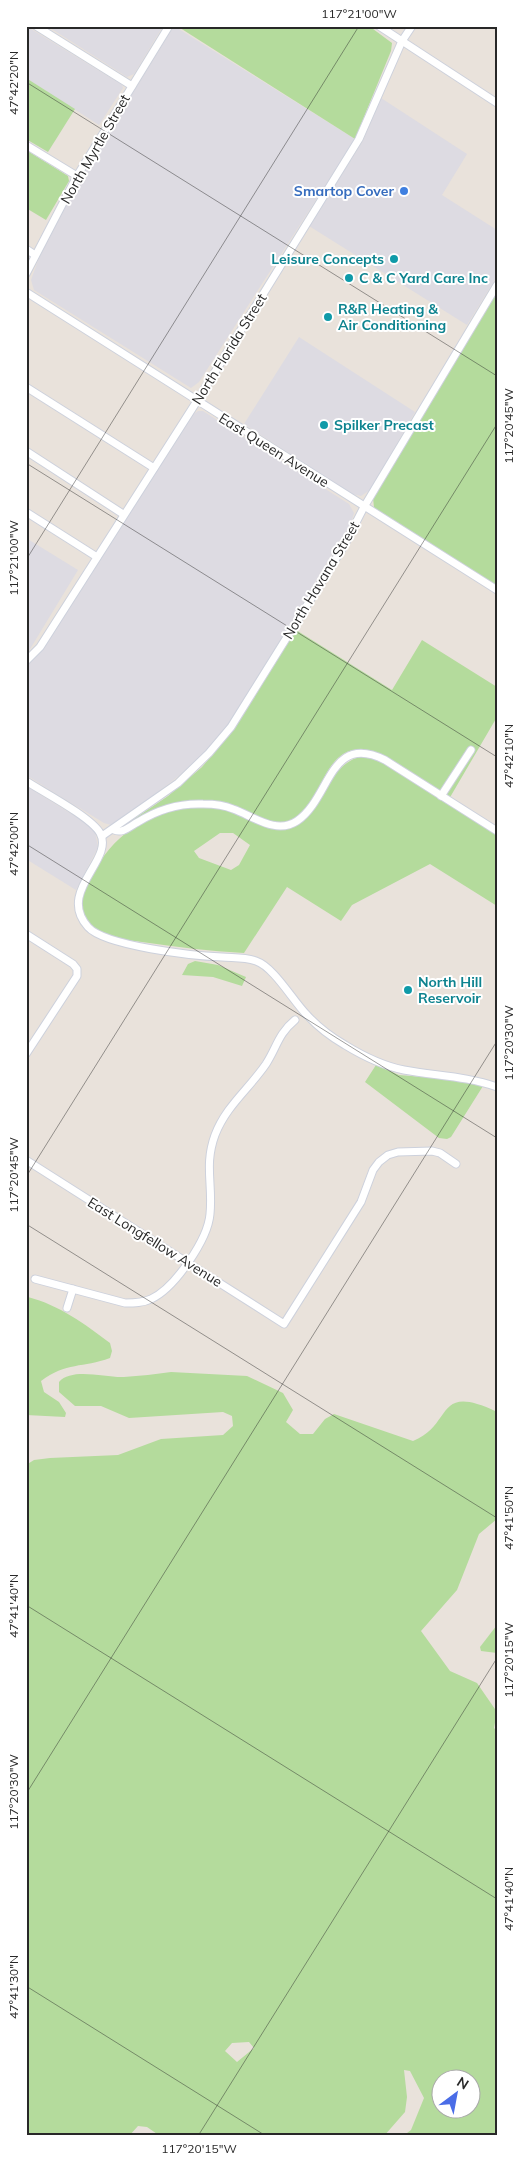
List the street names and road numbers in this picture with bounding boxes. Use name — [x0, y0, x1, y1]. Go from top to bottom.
street label: North Myrtle Street — [56, 91, 134, 207]
street label: North Florida Street — [188, 290, 270, 408]
street label: East Queen Avenue — [216, 409, 332, 491]
street label: North Havana Street — [279, 518, 363, 642]
street label: East Longfellow Avenue — [84, 1193, 226, 1291]

